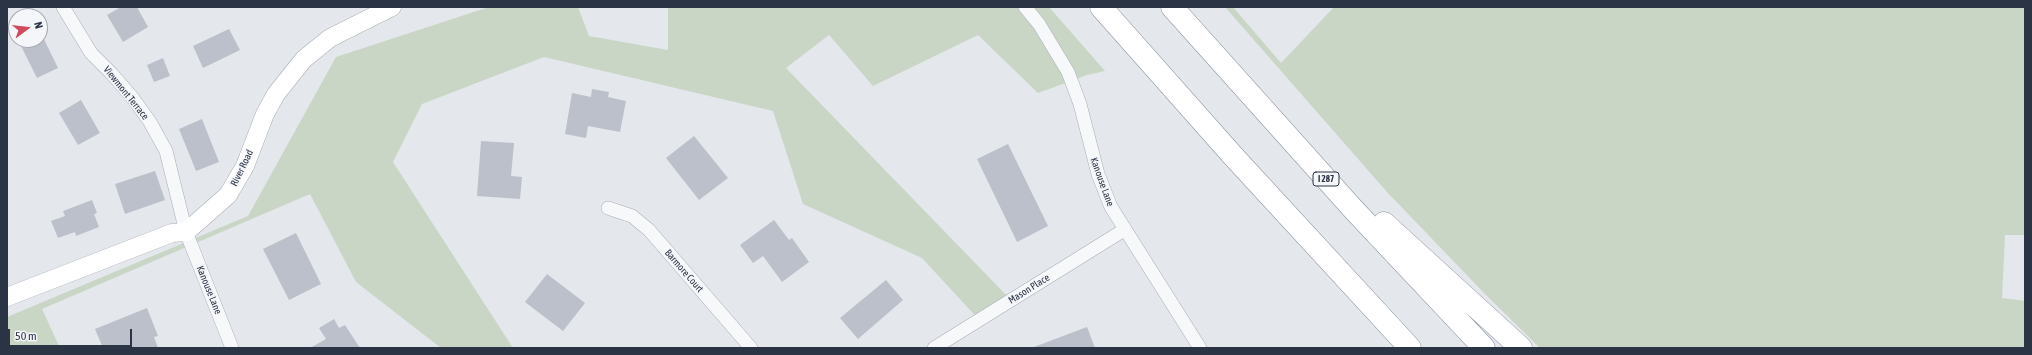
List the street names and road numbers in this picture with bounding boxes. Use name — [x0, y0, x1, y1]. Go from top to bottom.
street label: Viewmont Terrace — [101, 64, 151, 122]
street label: River Road — [228, 148, 256, 188]
street label: Kanouse Lane — [1088, 156, 1116, 208]
road number: I 287 — [1313, 172, 1339, 186]
street label: Barmore Court — [662, 247, 706, 295]
street label: Kanouse Lane — [194, 264, 224, 316]
street label: Mason Place — [1006, 272, 1052, 306]

